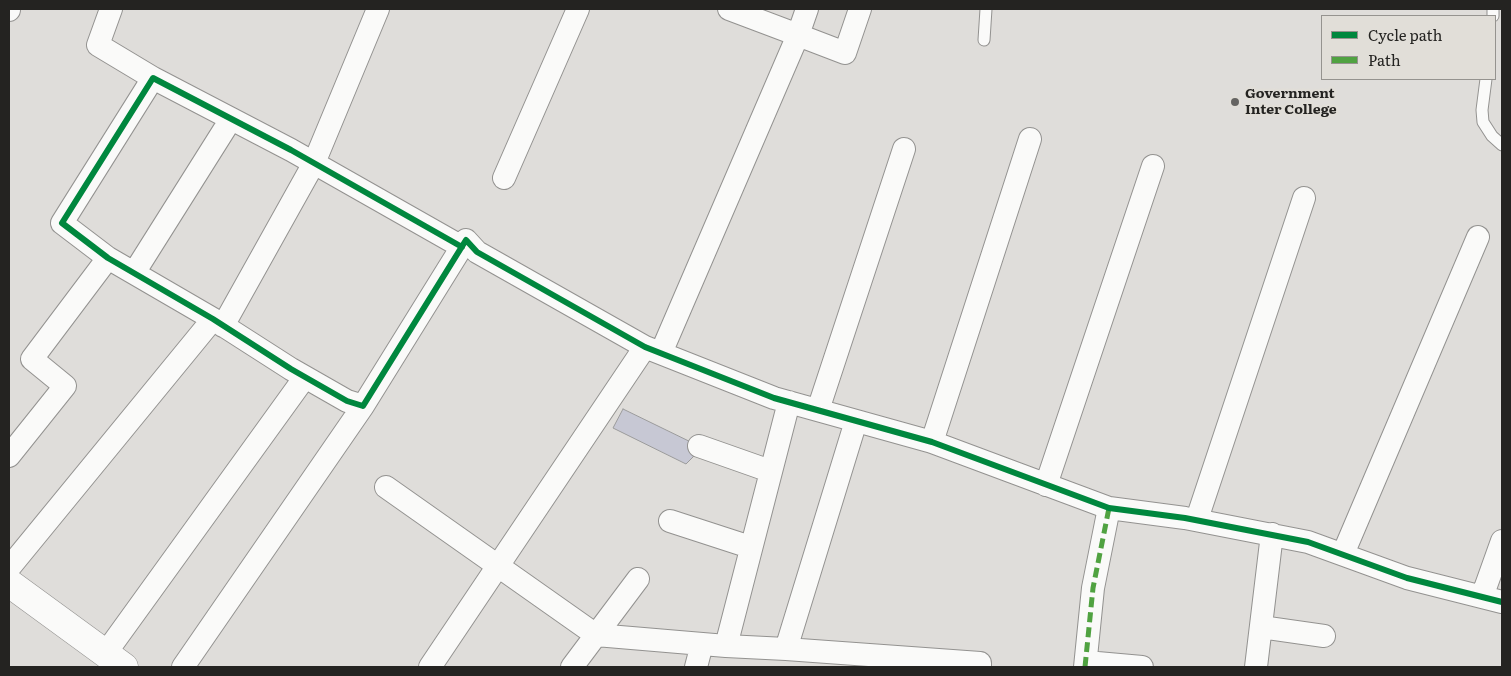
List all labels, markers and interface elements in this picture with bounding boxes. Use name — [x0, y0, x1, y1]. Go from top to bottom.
legend — [1321, 15, 1496, 80]
text: Cycle path — [1368, 23, 1442, 46]
text: Path — [1368, 48, 1401, 71]
place label: Government Inter College — [1245, 86, 1337, 118]
marker: Government Inter College — [1229, 96, 1241, 108]

